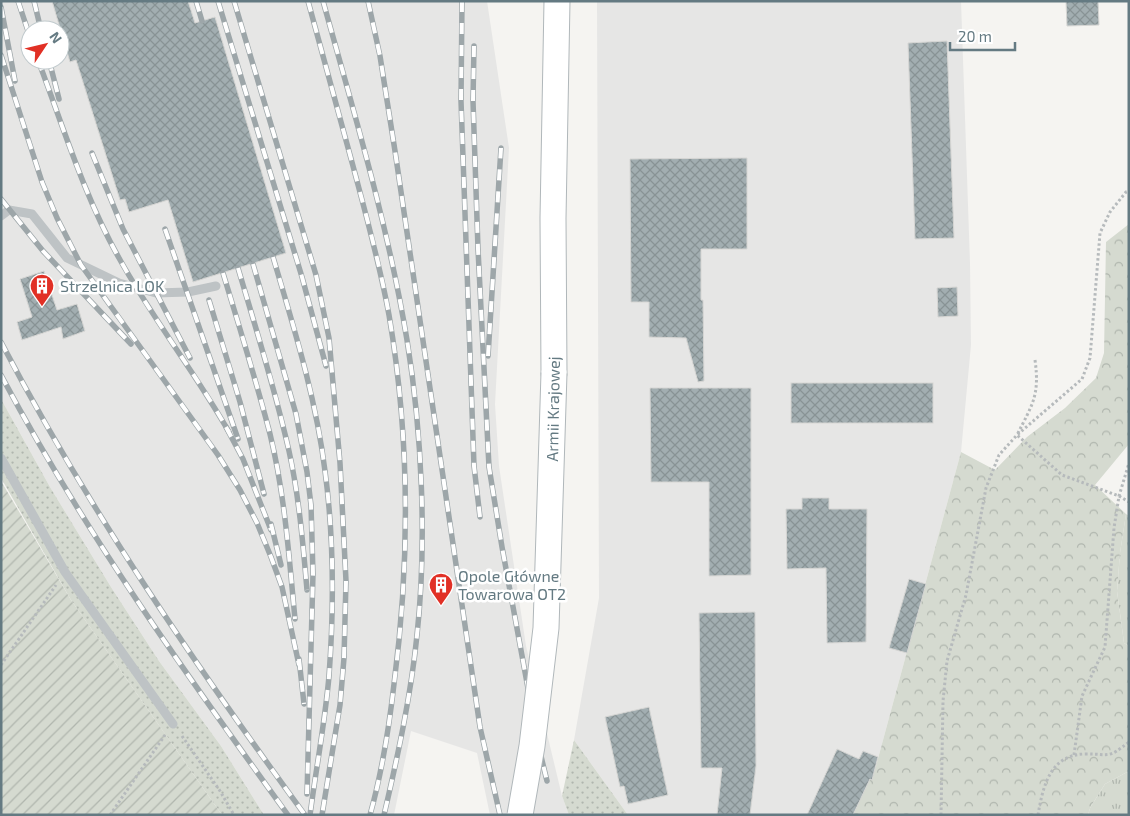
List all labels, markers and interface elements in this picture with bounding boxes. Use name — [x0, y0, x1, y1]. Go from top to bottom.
north arrow — [20, 20, 70, 70]
scale bar — [950, 20, 1015, 52]
text: 20 m — [958, 27, 992, 45]
text: N — [46, 28, 66, 46]
building icon: Strzelnica LOK — [29, 273, 55, 307]
place label: Strzelnica LOK — [60, 276, 165, 295]
street label: Armii Krajowej — [542, 356, 564, 462]
place label: Opole Główne Towarowa OT2 — [458, 566, 566, 603]
building icon: Opole Główne Towarowa OT2 — [428, 572, 454, 606]

